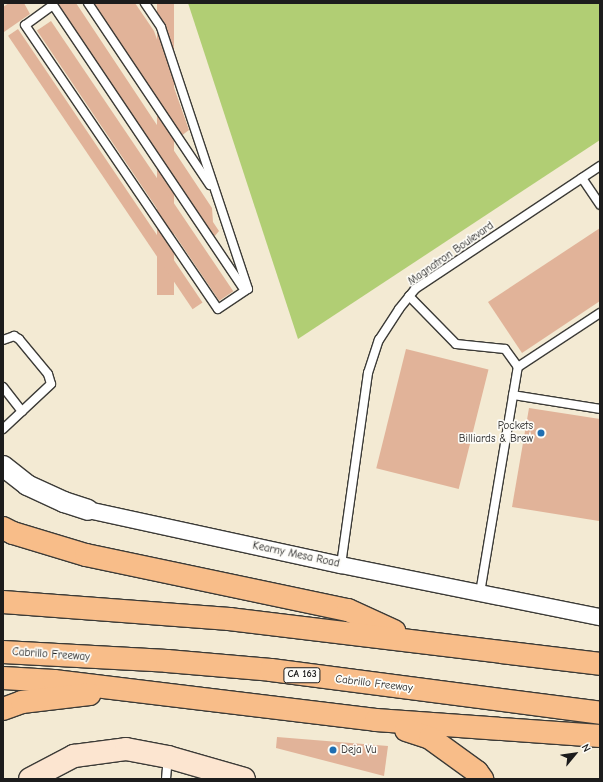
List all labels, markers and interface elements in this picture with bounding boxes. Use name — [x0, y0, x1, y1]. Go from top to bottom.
street label: Magnatron Boulevard — [406, 219, 496, 289]
place label: Pockets Billiards & Brew — [459, 420, 533, 446]
marker: Pockets Billiards & Brew — [536, 428, 546, 438]
street label: Kearny Mesa Road — [251, 539, 341, 571]
street label: Cabrillo Freeway — [12, 646, 90, 664]
road number: CA 163 — [283, 667, 321, 683]
street label: Cabrillo Freeway — [334, 673, 414, 695]
north arrow — [555, 734, 595, 774]
text: N — [579, 742, 593, 754]
place label: Deja Vu — [341, 743, 377, 757]
marker: Deja Vu — [328, 745, 338, 755]

